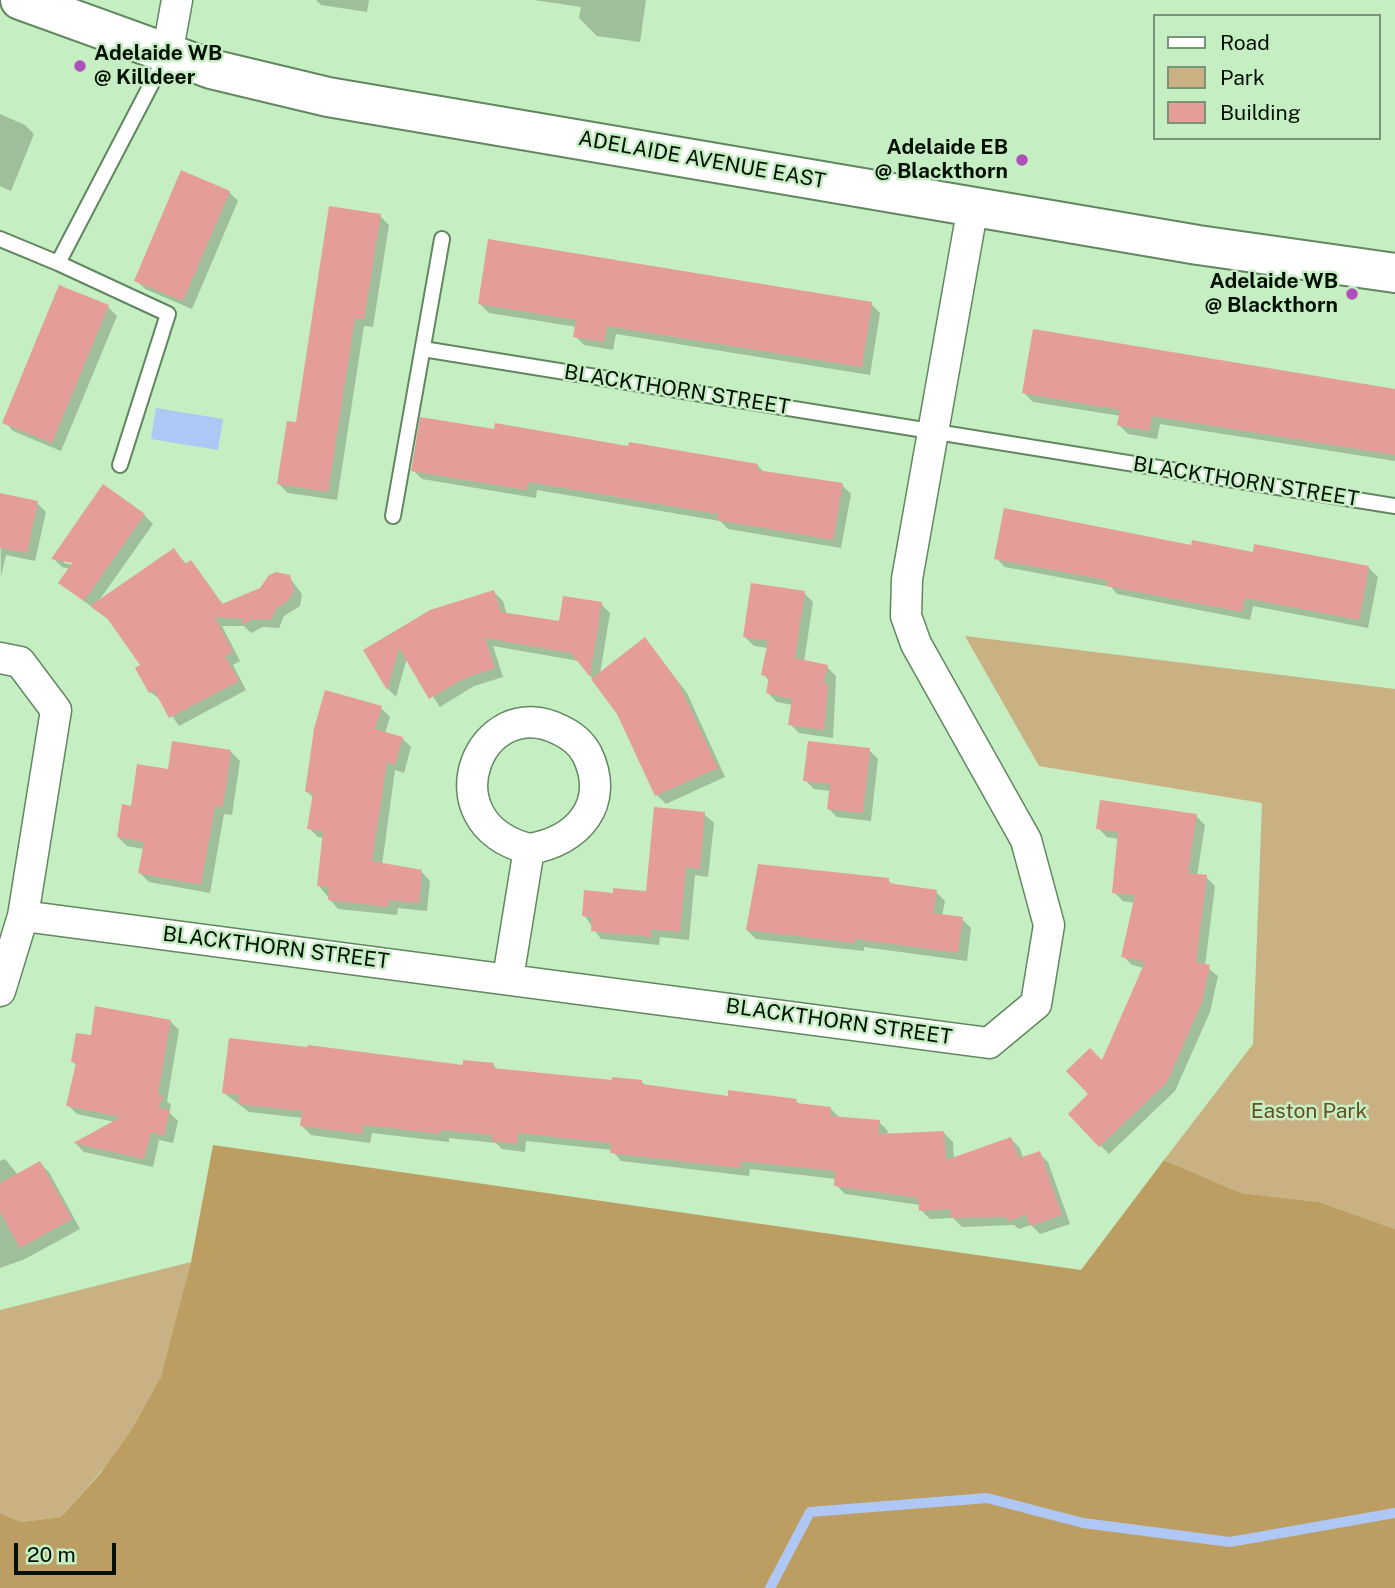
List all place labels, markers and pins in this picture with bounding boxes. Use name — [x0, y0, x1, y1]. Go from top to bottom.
place label: Adelaide WB @ Killdeer — [94, 41, 222, 91]
marker: Adelaide WB @ Killdeer — [72, 58, 88, 74]
place label: Adelaide EB @ Blackthorn — [875, 135, 1008, 185]
marker: Adelaide EB @ Blackthorn — [1014, 152, 1030, 168]
place label: Adelaide WB @ Blackthorn — [1205, 269, 1338, 319]
marker: Adelaide WB @ Blackthorn — [1344, 286, 1360, 302]

